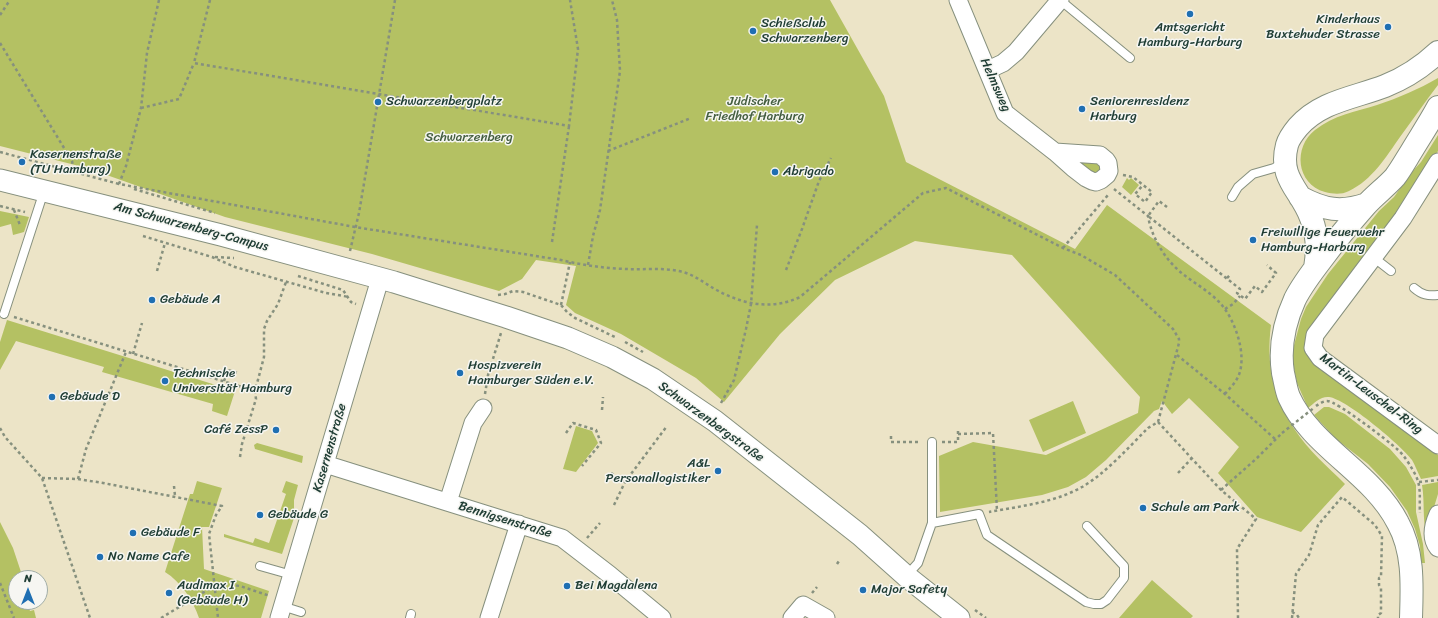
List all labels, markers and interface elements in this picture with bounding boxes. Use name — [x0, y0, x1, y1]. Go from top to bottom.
marker: Amtsgericht Hamburg-Harburg — [1185, 9, 1195, 19]
place label: Kinderhaus Buxtehuder Strasse — [1266, 12, 1380, 43]
place label: Schießclub Schwarzenberg — [761, 16, 849, 47]
place label: Amtsgericht Hamburg-Harburg — [1138, 20, 1242, 51]
marker: Kinderhaus Buxtehuder Strasse — [1383, 22, 1393, 32]
marker: Schießclub Schwarzenberg — [748, 26, 758, 36]
street label: Helmsweg — [976, 56, 1014, 114]
place label: Schwarzenbergplatz — [386, 94, 502, 110]
park label: Jüdischer Friedhof Harburg — [706, 94, 804, 125]
place label: Seniorenresidenz Harburg — [1090, 94, 1189, 125]
marker: Schwarzenbergplatz — [373, 97, 383, 107]
marker: Seniorenresidenz Harburg — [1077, 104, 1087, 114]
park label: Schwarzenberg — [425, 130, 513, 146]
place label: Kasernenstraße (TU Hamburg) — [30, 147, 121, 178]
marker: Kasernenstraße (TU Hamburg) — [17, 157, 27, 167]
place label: Abrigado — [783, 164, 834, 180]
marker: Abrigado — [770, 167, 780, 177]
street label: Am Schwarzenberg-Campus — [112, 199, 270, 255]
place label: Freiwillige Feuerwehr Hamburg-Harburg — [1261, 225, 1384, 256]
marker: Freiwillige Feuerwehr Hamburg-Harburg — [1248, 235, 1258, 245]
place label: Gebäude A — [160, 292, 220, 308]
marker: Gebäude A — [147, 295, 157, 305]
street label: Martin-Leuschel-Ring — [1316, 350, 1426, 438]
place label: Hospizverein Hamburger Süden e.V. — [468, 358, 595, 389]
place label: Technische Universität Hamburg — [173, 366, 292, 397]
marker: Hospizverein Hamburger Süden e.V. — [455, 368, 465, 378]
marker: Technische Universität Hamburg — [160, 376, 170, 386]
street label: Schwarzenbergstraße — [655, 378, 767, 466]
place label: Gebäude D — [60, 389, 120, 405]
marker: Gebäude D — [47, 392, 57, 402]
street label: Kasernenstraße — [310, 402, 350, 494]
place label: Café ZessP — [204, 422, 268, 438]
marker: Café ZessP — [271, 425, 281, 435]
place label: A&L Personallogistiker — [606, 456, 710, 487]
marker: A&L Personallogistiker — [713, 466, 723, 476]
street label: Bennigsenstraße — [456, 498, 554, 542]
place label: Schule am Park — [1151, 500, 1240, 516]
marker: Schule am Park — [1138, 503, 1148, 513]
place label: Gebäude G — [268, 507, 328, 523]
marker: Gebäude G — [255, 510, 265, 520]
place label: Gebäude F — [141, 525, 200, 541]
marker: Gebäude F — [128, 528, 138, 538]
place label: No Name Cafe — [108, 549, 190, 565]
marker: No Name Cafe — [95, 552, 105, 562]
text: N — [24, 569, 32, 588]
north arrow — [8, 570, 48, 610]
place label: Audimax I (Gebäude H) — [177, 578, 247, 609]
place label: Bei Magdalena — [575, 578, 657, 594]
marker: Bei Magdalena — [562, 581, 572, 591]
place label: Major Safety — [871, 582, 947, 598]
marker: Major Safety — [858, 585, 868, 595]
marker: Audimax I (Gebäude H) — [164, 588, 174, 598]

